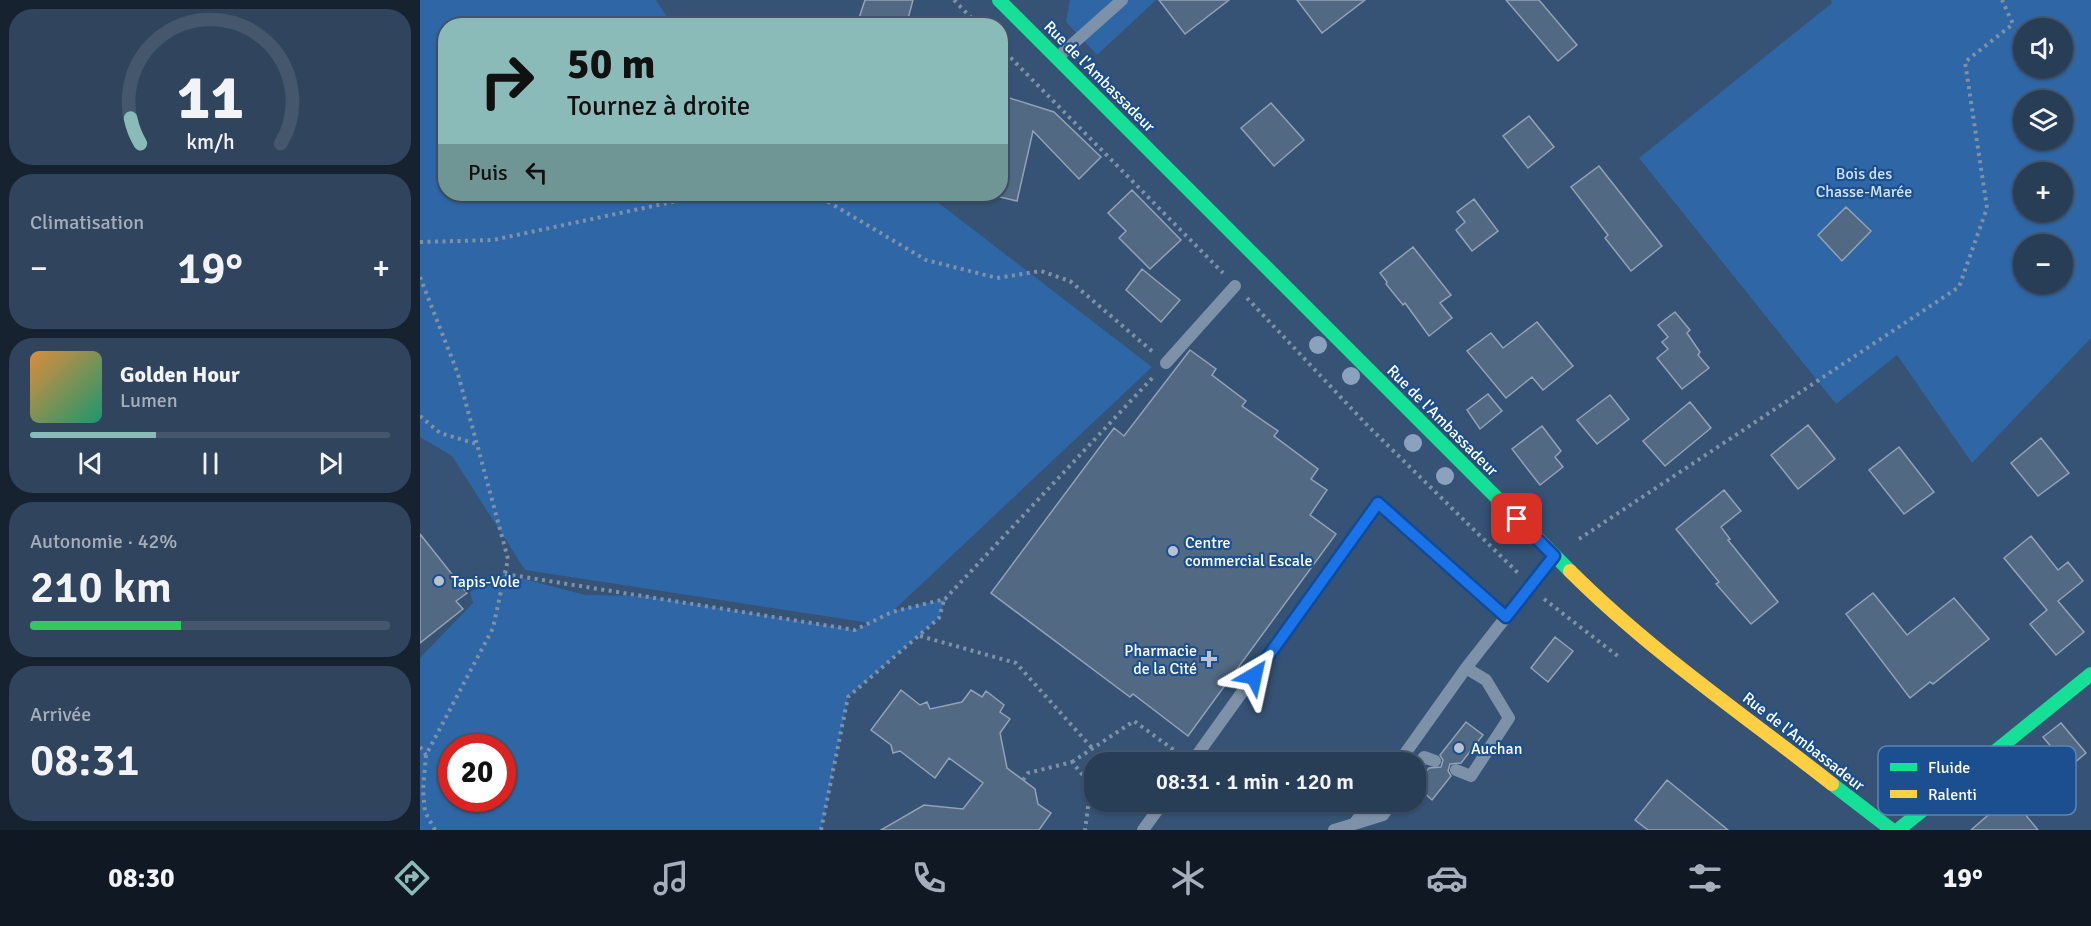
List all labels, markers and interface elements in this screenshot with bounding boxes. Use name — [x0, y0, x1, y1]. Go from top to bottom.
street label: Rue de l'Ambassadeur — [1039, 17, 1159, 137]
map controls — [2013, 18, 2073, 294]
button: sound — [2013, 18, 2073, 78]
text: 50 m — [567, 39, 656, 90]
icon: right — [468, 42, 546, 120]
text: 11 — [176, 59, 244, 136]
text: Tournez à droite — [567, 90, 750, 123]
button: layers — [2013, 90, 2073, 150]
text: km/h — [186, 129, 234, 155]
icon: left — [520, 156, 553, 189]
text: Puis — [468, 159, 508, 186]
button: + — [2013, 162, 2073, 222]
park label: Bois des Chasse-Marée — [1816, 164, 1912, 202]
text: Climatisation — [30, 210, 144, 235]
button: − — [2013, 234, 2073, 294]
text: 19° — [177, 241, 243, 296]
text: − — [30, 248, 48, 289]
text: + — [372, 248, 390, 289]
text: Golden Hour — [120, 361, 240, 388]
street label: Rue de l'Ambassadeur — [1382, 361, 1502, 481]
text: Lumen — [120, 388, 178, 413]
icon: previous — [74, 447, 107, 480]
icon: pause — [194, 447, 227, 480]
icon: next — [314, 447, 347, 480]
pin — [1491, 493, 1542, 544]
icon: arrive — [1500, 502, 1533, 535]
text: Autonomie · 42% — [30, 529, 177, 554]
place label: Centre commercial Escale — [1185, 533, 1313, 571]
marker: Centre commercial Escale — [1166, 544, 1180, 558]
text: 210 km — [30, 560, 172, 615]
place label: Tapis-Vole — [451, 572, 520, 592]
marker: Tapis-Vole — [432, 574, 446, 588]
place label: Pharmacie de la Cité — [1124, 641, 1197, 679]
position arrow — [1222, 644, 1286, 708]
marker: Pharmacie de la Cité — [1202, 652, 1216, 666]
street label: Rue de l'Ambassadeur — [1738, 688, 1868, 796]
text: Arrivée — [30, 702, 91, 727]
text: 08:31 — [30, 733, 140, 788]
speed limit sign: 20 — [438, 734, 516, 812]
place label: Auchan — [1471, 739, 1522, 759]
marker: Auchan — [1452, 741, 1466, 755]
legend — [1878, 746, 2076, 815]
text: Fluide — [1928, 758, 1970, 778]
text: 08:31 · 1 min · 120 m — [1156, 768, 1354, 795]
text: Ralenti — [1928, 785, 1977, 805]
icon: directions — [391, 857, 433, 899]
icon: music — [650, 857, 692, 899]
icon: phone — [908, 857, 950, 899]
icon: climate — [1167, 857, 1209, 899]
icon: car — [1426, 857, 1468, 899]
icon: filters — [1684, 857, 1726, 899]
text: 08:30 — [108, 862, 175, 895]
text: 19° — [1943, 862, 1983, 895]

